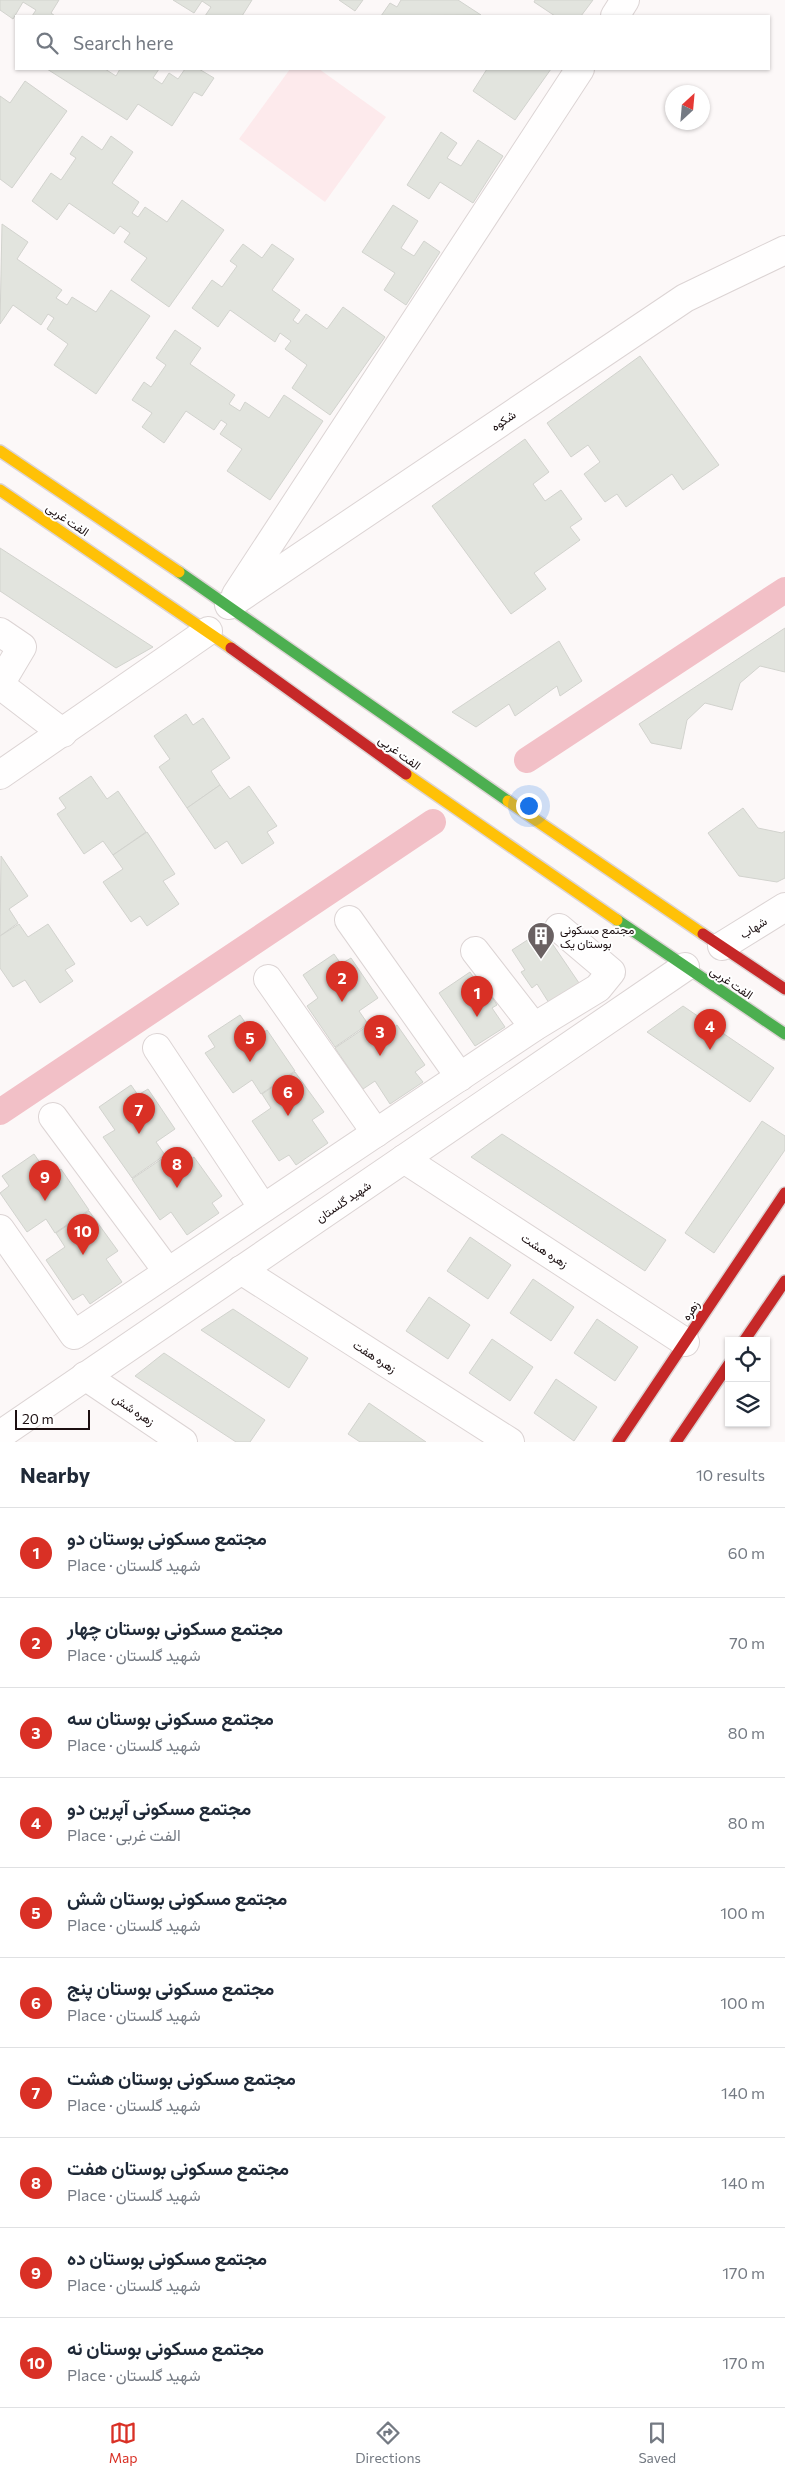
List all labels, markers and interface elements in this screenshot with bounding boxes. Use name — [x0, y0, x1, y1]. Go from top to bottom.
search box — [15, 15, 770, 70]
icon: search — [33, 29, 61, 57]
text: Search here — [73, 31, 173, 54]
north arrow — [665, 85, 710, 130]
street label: شکوه — [488, 407, 519, 435]
street label: الفت غربی — [43, 500, 92, 540]
street label: الفت غربی — [375, 732, 424, 774]
your location — [516, 793, 542, 819]
street label: شهاب — [737, 913, 770, 942]
building icon: مجتمع مسکونی بوستان یک — [526, 921, 556, 960]
place label: مجتمع مسکونی بوستان یک — [560, 922, 634, 952]
pin: 2 — [326, 961, 358, 1002]
street label: الفت غربی — [707, 963, 756, 1003]
pin: 1 — [461, 976, 493, 1017]
pin: 4 — [694, 1009, 726, 1050]
pin: 3 — [364, 1015, 396, 1056]
pin: 5 — [234, 1021, 266, 1062]
pin: 6 — [272, 1075, 304, 1116]
pin: 7 — [123, 1093, 155, 1134]
pin: 8 — [161, 1147, 193, 1188]
pin: 9 — [29, 1160, 61, 1201]
street label: شهید گلستان — [313, 1177, 374, 1226]
pin: 10 — [67, 1214, 99, 1255]
street label: زهره هشت — [518, 1230, 571, 1272]
street label: زهره — [678, 1297, 703, 1324]
street label: زهره هفت — [350, 1337, 399, 1377]
map controls — [725, 1337, 770, 1427]
button: locate — [725, 1337, 770, 1382]
button: layers — [725, 1382, 770, 1427]
street label: زهره شش — [109, 1390, 158, 1430]
scale bar — [15, 1407, 90, 1430]
text: 20 m — [22, 1410, 54, 1427]
text: Nearby — [20, 1462, 90, 1487]
text: 10 results — [696, 1465, 765, 1484]
text: مجتمع مسکونی بوستان دو — [67, 1526, 267, 1549]
text: 1 — [32, 1543, 40, 1562]
text: 60 m — [728, 1543, 765, 1562]
text: Place · شهید گلستان — [67, 1555, 201, 1574]
text: مجتمع مسکونی بوستان چهار — [67, 1616, 283, 1639]
text: 2 — [31, 1633, 41, 1652]
text: 70 m — [729, 1633, 765, 1652]
text: Place · شهید گلستان — [67, 1645, 201, 1664]
text: مجتمع مسکونی بوستان سه — [67, 1706, 274, 1729]
text: 3 — [31, 1723, 41, 1742]
text: 80 m — [728, 1723, 765, 1742]
text: Place · شهید گلستان — [67, 1735, 201, 1754]
text: مجتمع مسکونی آپرین دو — [67, 1796, 251, 1819]
text: 4 — [31, 1813, 41, 1832]
text: 80 m — [728, 1813, 765, 1832]
text: Place · الفت غربی — [67, 1825, 181, 1844]
text: مجتمع مسکونی بوستان شش — [67, 1886, 287, 1909]
text: 5 — [31, 1903, 41, 1922]
text: 100 m — [720, 1903, 765, 1922]
text: Place · شهید گلستان — [67, 1915, 201, 1934]
text: مجتمع مسکونی بوستان پنج — [67, 1976, 274, 1999]
text: 6 — [31, 1993, 41, 2012]
text: 100 m — [720, 1993, 765, 2012]
text: Place · شهید گلستان — [67, 2005, 201, 2024]
text: مجتمع مسکونی بوستان هشت — [67, 2066, 296, 2089]
text: 7 — [32, 2083, 40, 2102]
text: 140 m — [721, 2083, 765, 2102]
text: Place · شهید گلستان — [67, 2095, 201, 2114]
text: مجتمع مسکونی بوستان هفت — [67, 2156, 289, 2179]
text: 8 — [31, 2173, 41, 2192]
text: 140 m — [721, 2173, 765, 2192]
text: Place · شهید گلستان — [67, 2185, 201, 2204]
text: مجتمع مسکونی بوستان ده — [67, 2246, 267, 2269]
text: 9 — [31, 2263, 41, 2282]
text: 170 m — [722, 2263, 765, 2282]
text: Place · شهید گلستان — [67, 2275, 201, 2294]
text: مجتمع مسکونی بوستان نه — [67, 2336, 264, 2359]
text: 10 — [27, 2353, 45, 2372]
text: 170 m — [722, 2353, 765, 2372]
text: Place · شهید گلستان — [67, 2365, 201, 2384]
tab: Map — [109, 2419, 138, 2466]
tab: Directions — [355, 2419, 421, 2466]
tab: Saved — [638, 2419, 676, 2466]

